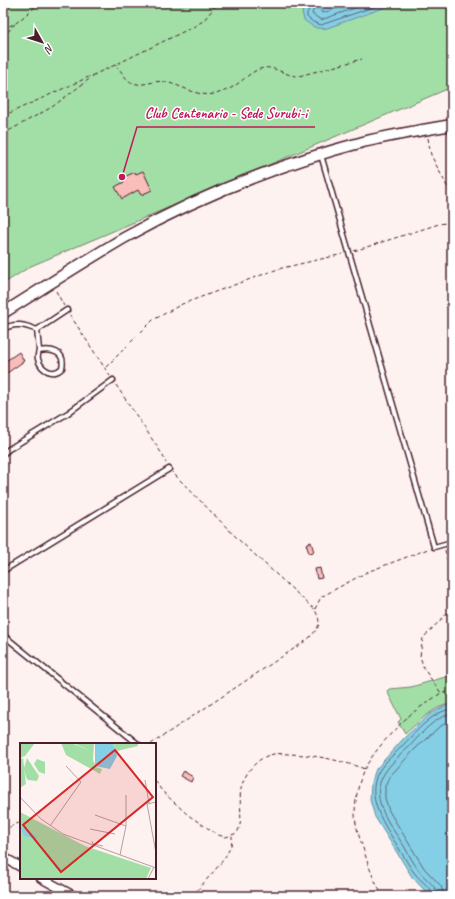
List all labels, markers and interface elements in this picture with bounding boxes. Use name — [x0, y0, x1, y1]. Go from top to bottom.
north arrow — [22, 22, 62, 62]
text: N — [41, 41, 57, 57]
callout: Club Centenario - Sede Surubi-i — [137, 100, 315, 127]
text: Club Centenario - Sede Surubi-i — [145, 104, 309, 123]
inset map — [20, 743, 156, 879]

